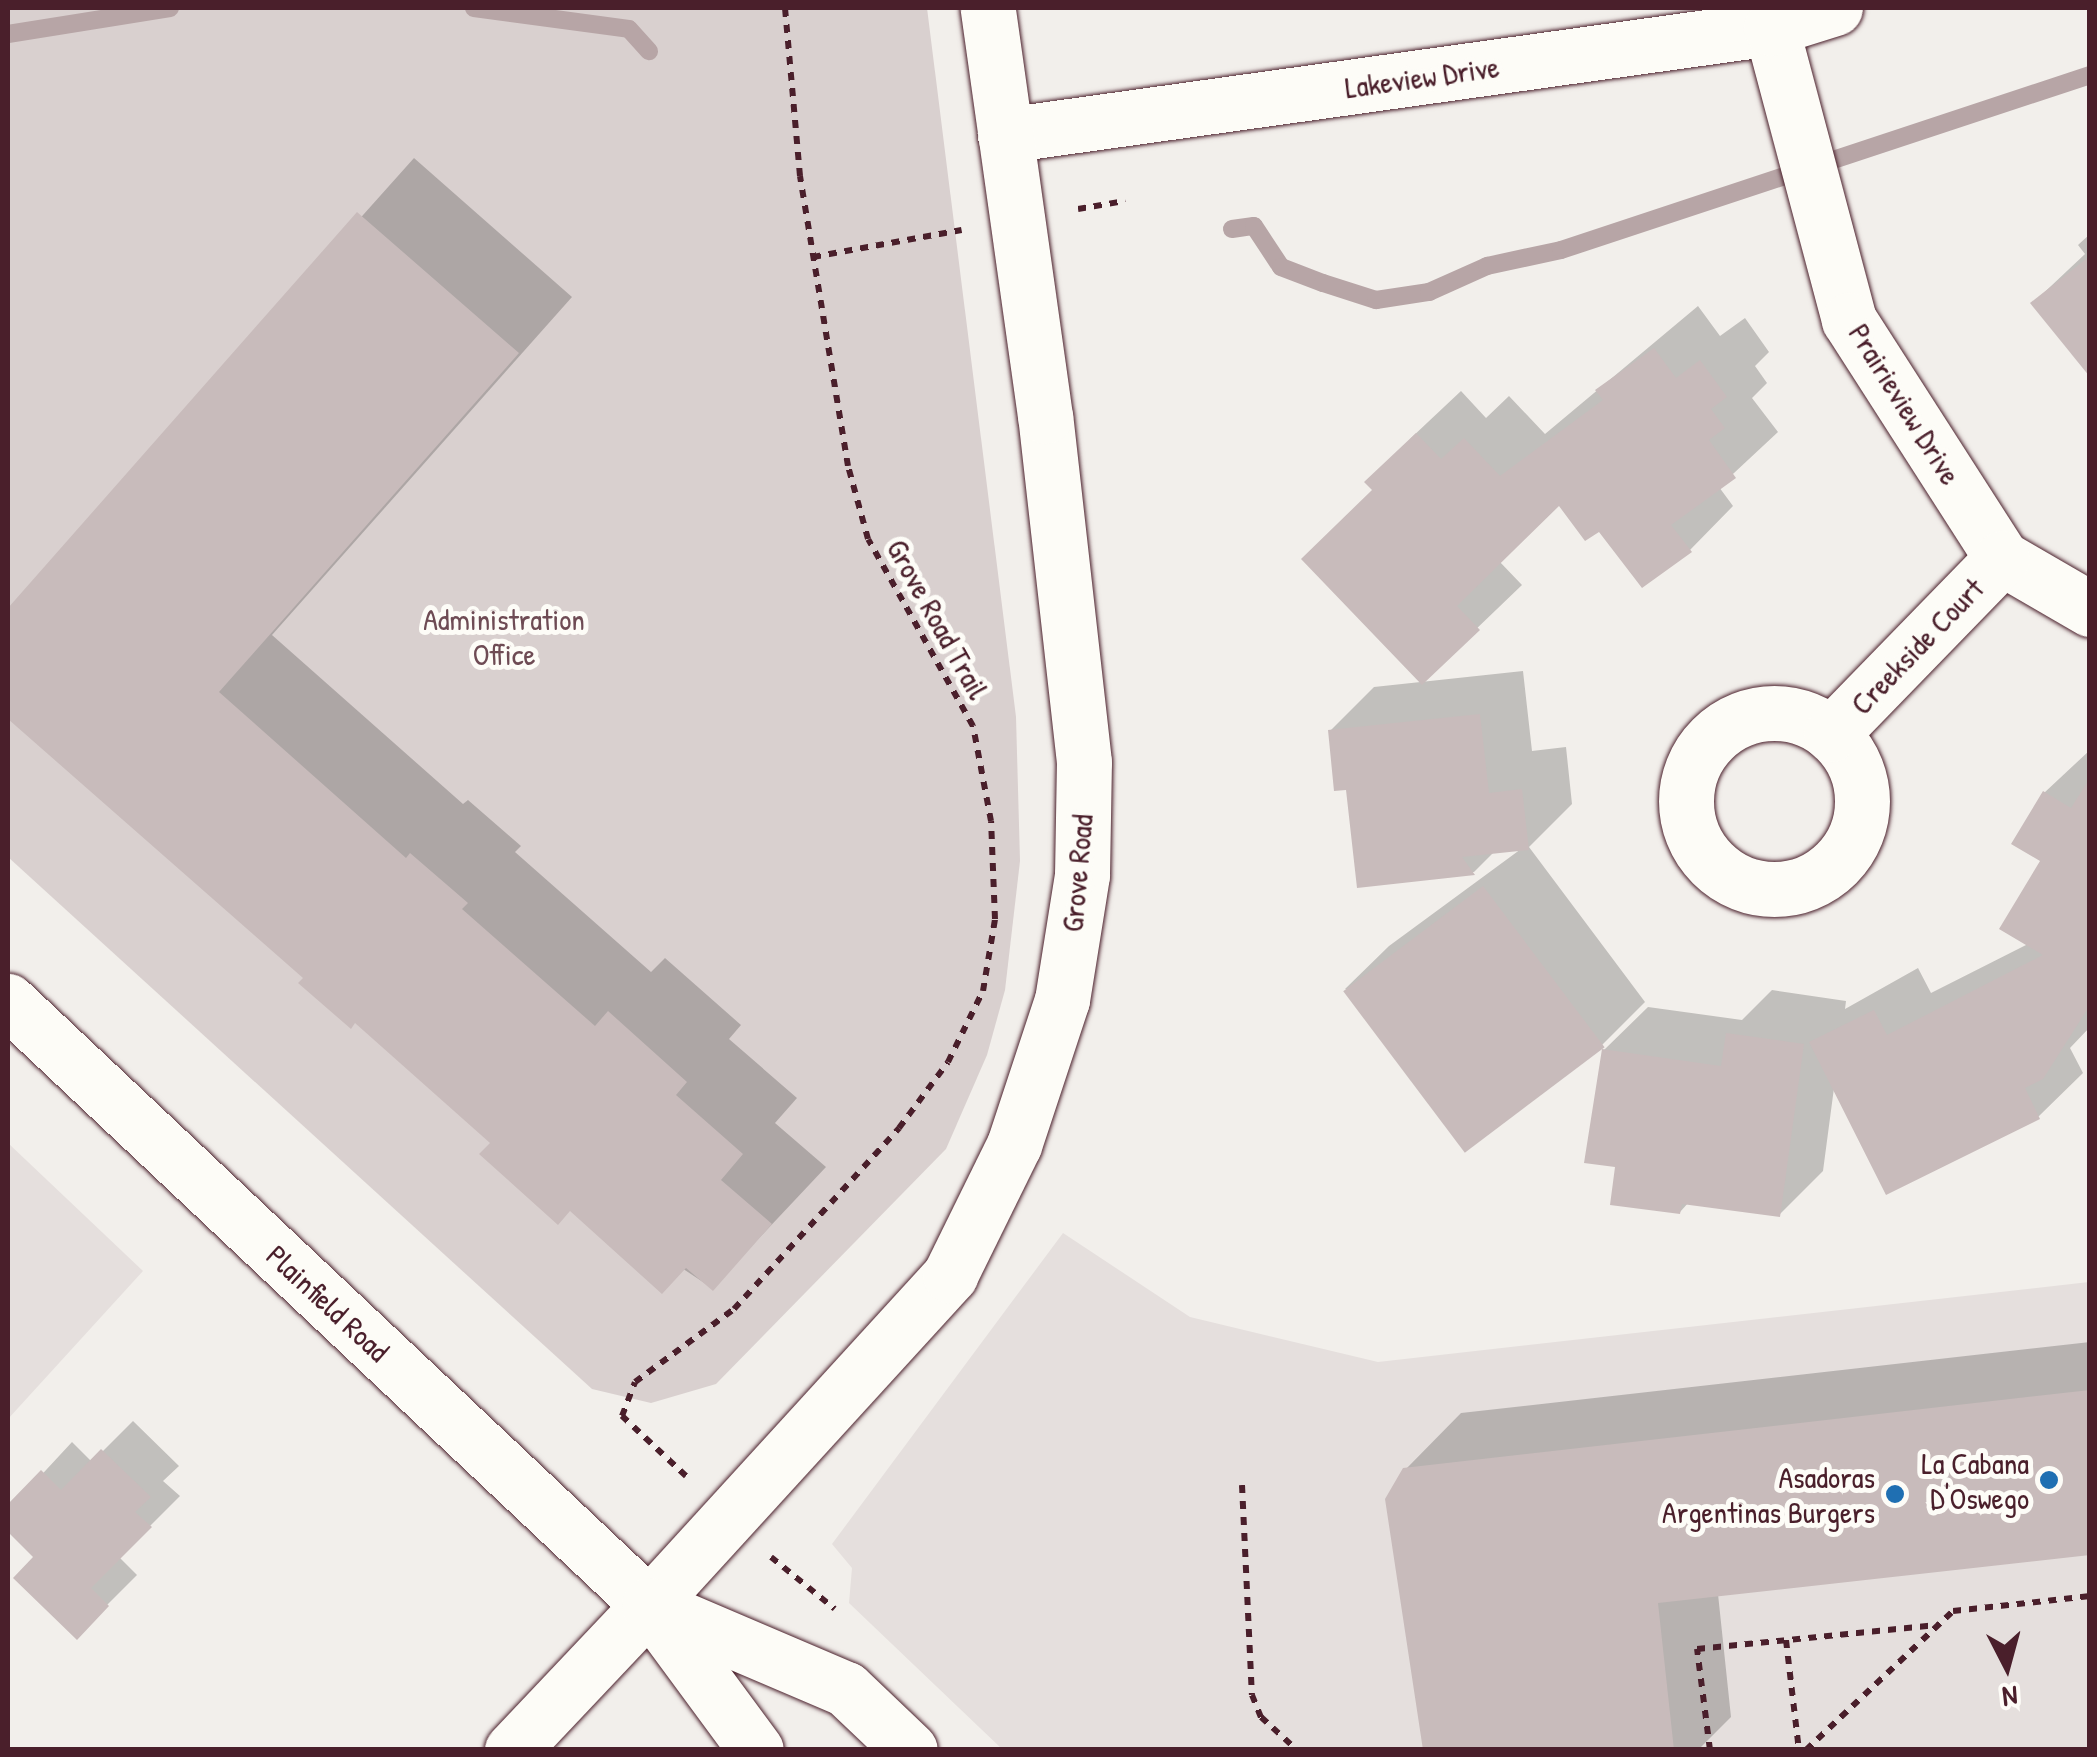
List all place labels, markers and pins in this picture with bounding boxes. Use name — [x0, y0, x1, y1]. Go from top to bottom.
place label: La Cabana D'Oswego — [1922, 1445, 2029, 1516]
place label: Asadoras Argentinas Burgers — [1662, 1459, 1875, 1530]
marker: La Cabana D'Oswego — [2038, 1469, 2060, 1491]
marker: Asadoras Argentinas Burgers — [1884, 1483, 1906, 1505]

